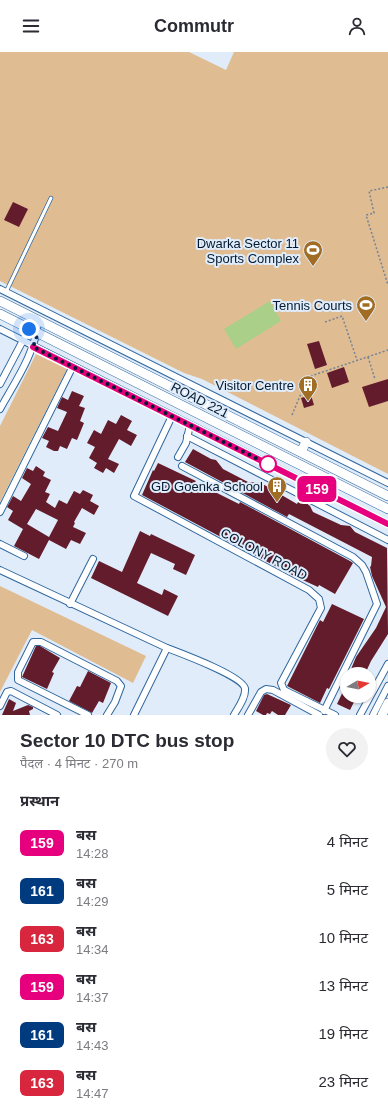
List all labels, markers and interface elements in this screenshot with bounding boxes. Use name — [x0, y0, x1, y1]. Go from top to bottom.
icon: menu — [20, 15, 42, 37]
icon: person — [346, 15, 368, 37]
text: Commutr — [154, 16, 234, 36]
place label: Dwarka Sector 11 Sports Complex — [197, 236, 299, 266]
sports icon: Dwarka Sector 11 Sports Complex — [302, 239, 324, 267]
sports icon: Tennis Courts — [355, 294, 377, 322]
place label: Tennis Courts — [273, 298, 352, 313]
your location — [19, 319, 39, 339]
building icon: Visitor Centre — [297, 374, 319, 402]
place label: Visitor Centre — [215, 378, 294, 393]
street label: ROAD 221 — [169, 379, 231, 421]
unlabelled marker — [259, 455, 277, 473]
building icon: GD Goenka School — [266, 475, 288, 503]
line badge: 159 — [294, 476, 340, 502]
place label: GD Goenka School — [151, 479, 263, 494]
text: 159 — [305, 481, 329, 497]
street label: COLONY ROAD — [218, 525, 310, 583]
north arrow — [340, 667, 376, 703]
map controls — [340, 667, 376, 703]
button: heart — [326, 728, 368, 770]
text: Sector 10 DTC bus stop — [20, 730, 234, 751]
text: पैदल · 4 मिनट · 270 m — [20, 756, 138, 771]
text: प्रस्थान — [20, 792, 59, 809]
text: बस — [76, 826, 96, 843]
text: 4 मिनट — [327, 833, 368, 850]
text: 159 — [30, 835, 54, 851]
text: 14:28 — [76, 846, 109, 861]
text: बस — [76, 874, 96, 891]
text: 5 मिनट — [327, 881, 368, 898]
text: 161 — [30, 883, 54, 899]
text: 14:29 — [76, 894, 109, 909]
text: बस — [76, 922, 96, 939]
text: 10 मिनट — [318, 929, 368, 946]
text: 163 — [30, 931, 54, 947]
text: 14:34 — [76, 942, 109, 957]
text: बस — [76, 970, 96, 987]
text: 13 मिनट — [318, 977, 368, 994]
text: 159 — [30, 979, 54, 995]
text: 14:37 — [76, 990, 109, 1005]
text: बस — [76, 1018, 96, 1035]
text: 19 मिनट — [318, 1025, 368, 1042]
text: 161 — [30, 1027, 54, 1043]
text: 14:43 — [76, 1038, 109, 1053]
text: बस — [76, 1066, 96, 1083]
text: 23 मिनट — [318, 1073, 368, 1090]
text: 163 — [30, 1075, 54, 1091]
text: 14:47 — [76, 1086, 109, 1101]

